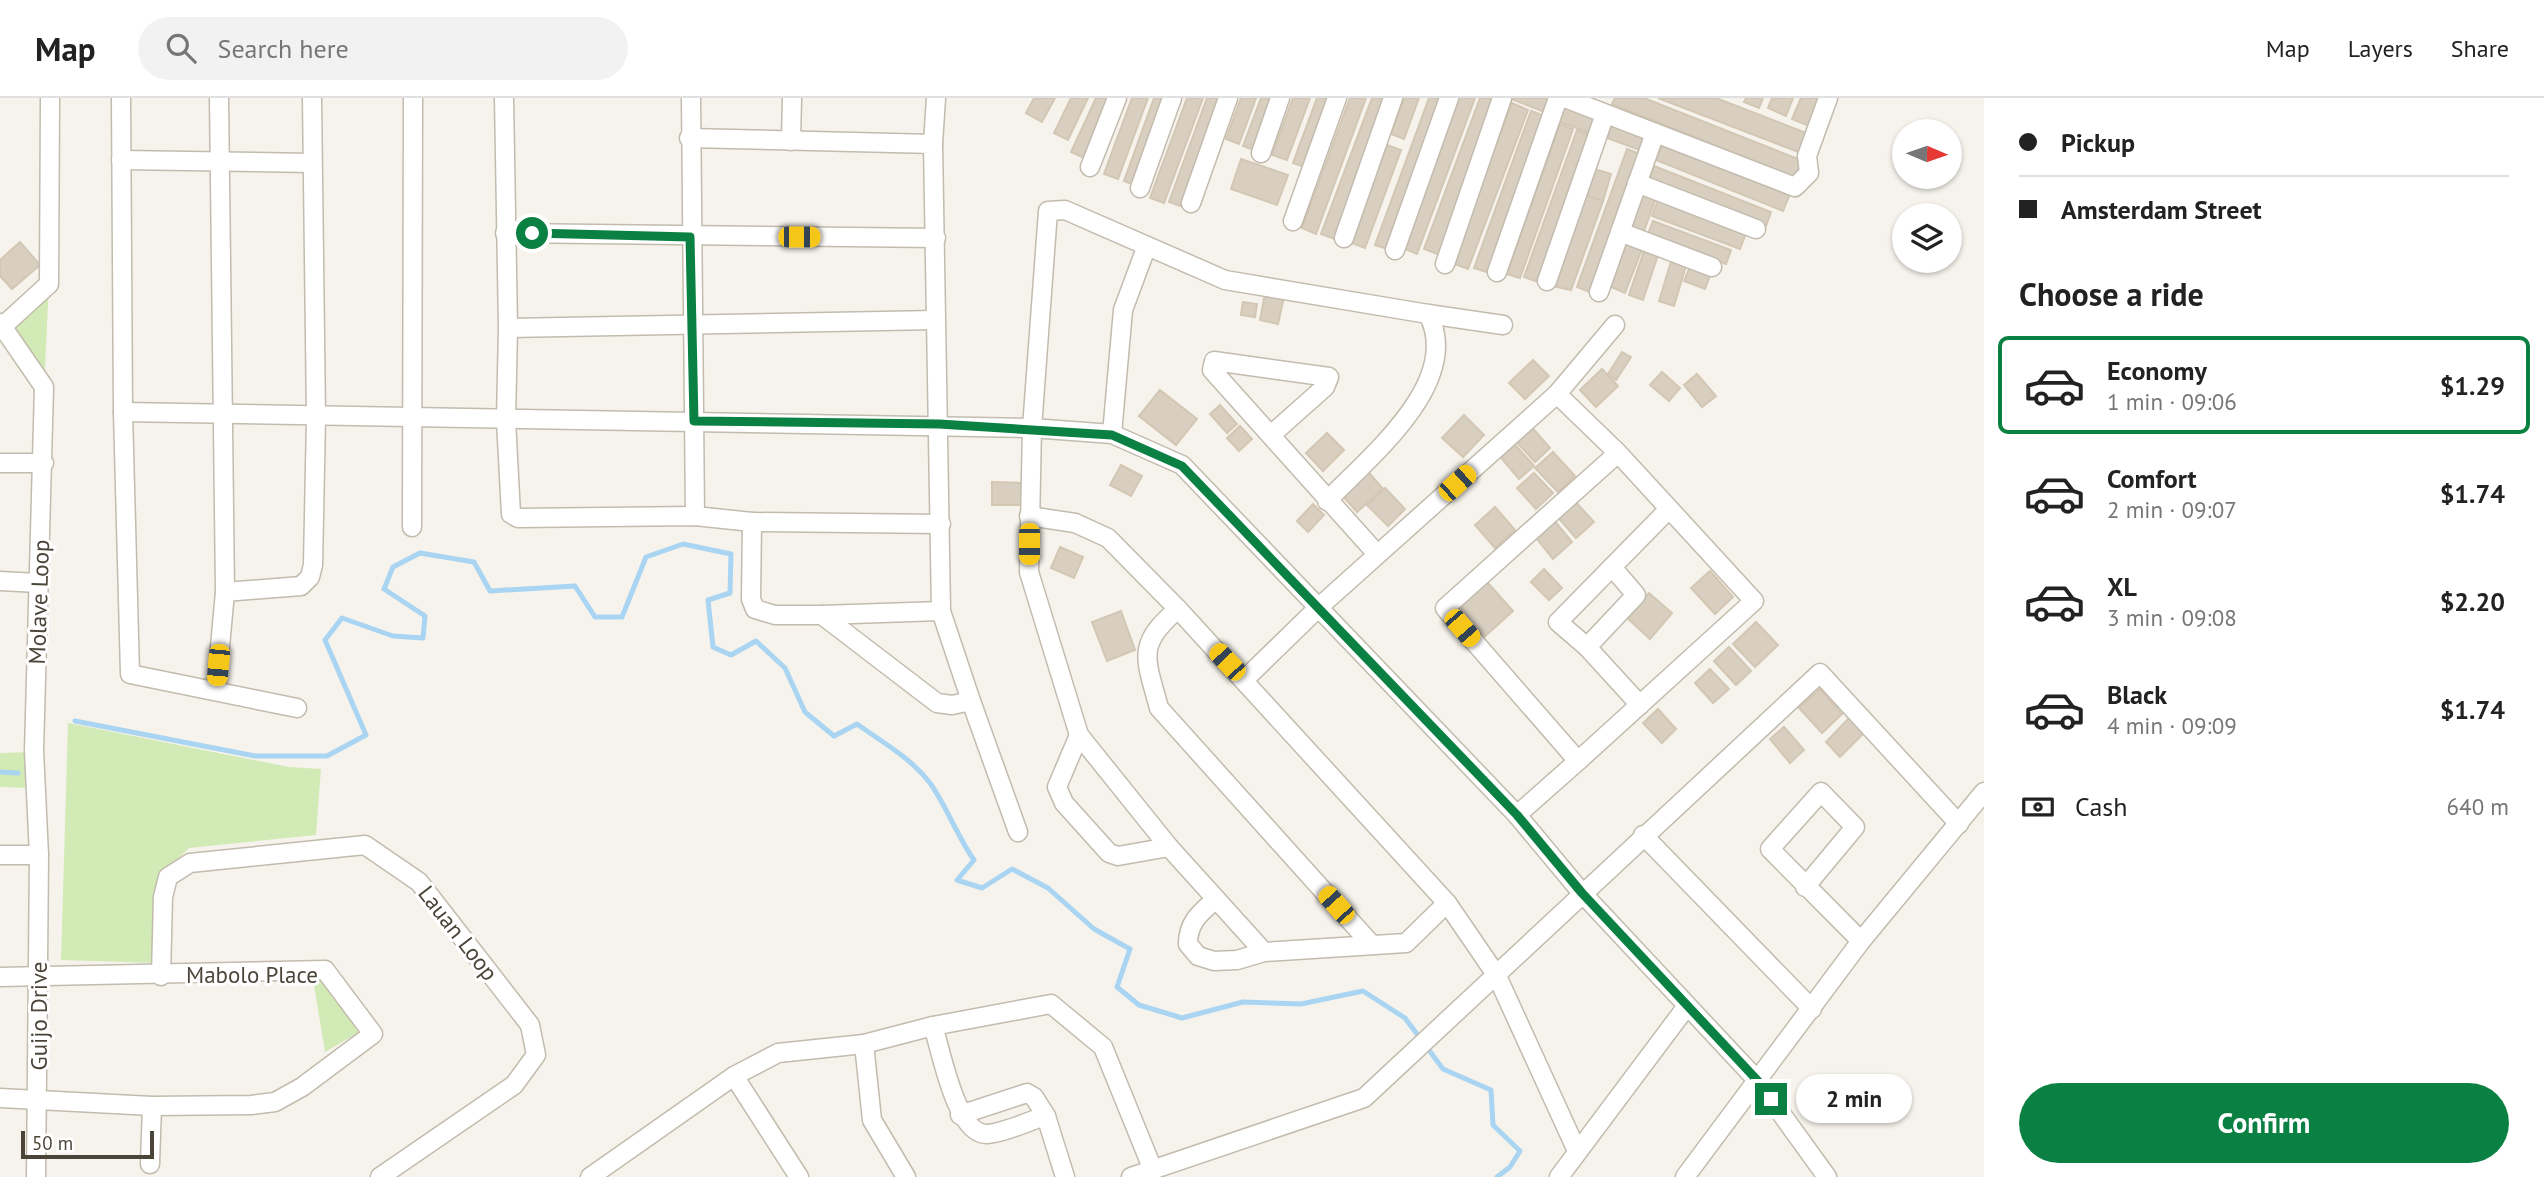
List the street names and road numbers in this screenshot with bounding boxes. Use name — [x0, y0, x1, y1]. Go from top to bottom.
street label: Molave Loop — [22, 539, 55, 665]
street label: Lauan Loop — [412, 879, 505, 986]
street label: Mabolo Place — [186, 960, 318, 989]
street label: Guijo Drive — [24, 962, 53, 1070]

